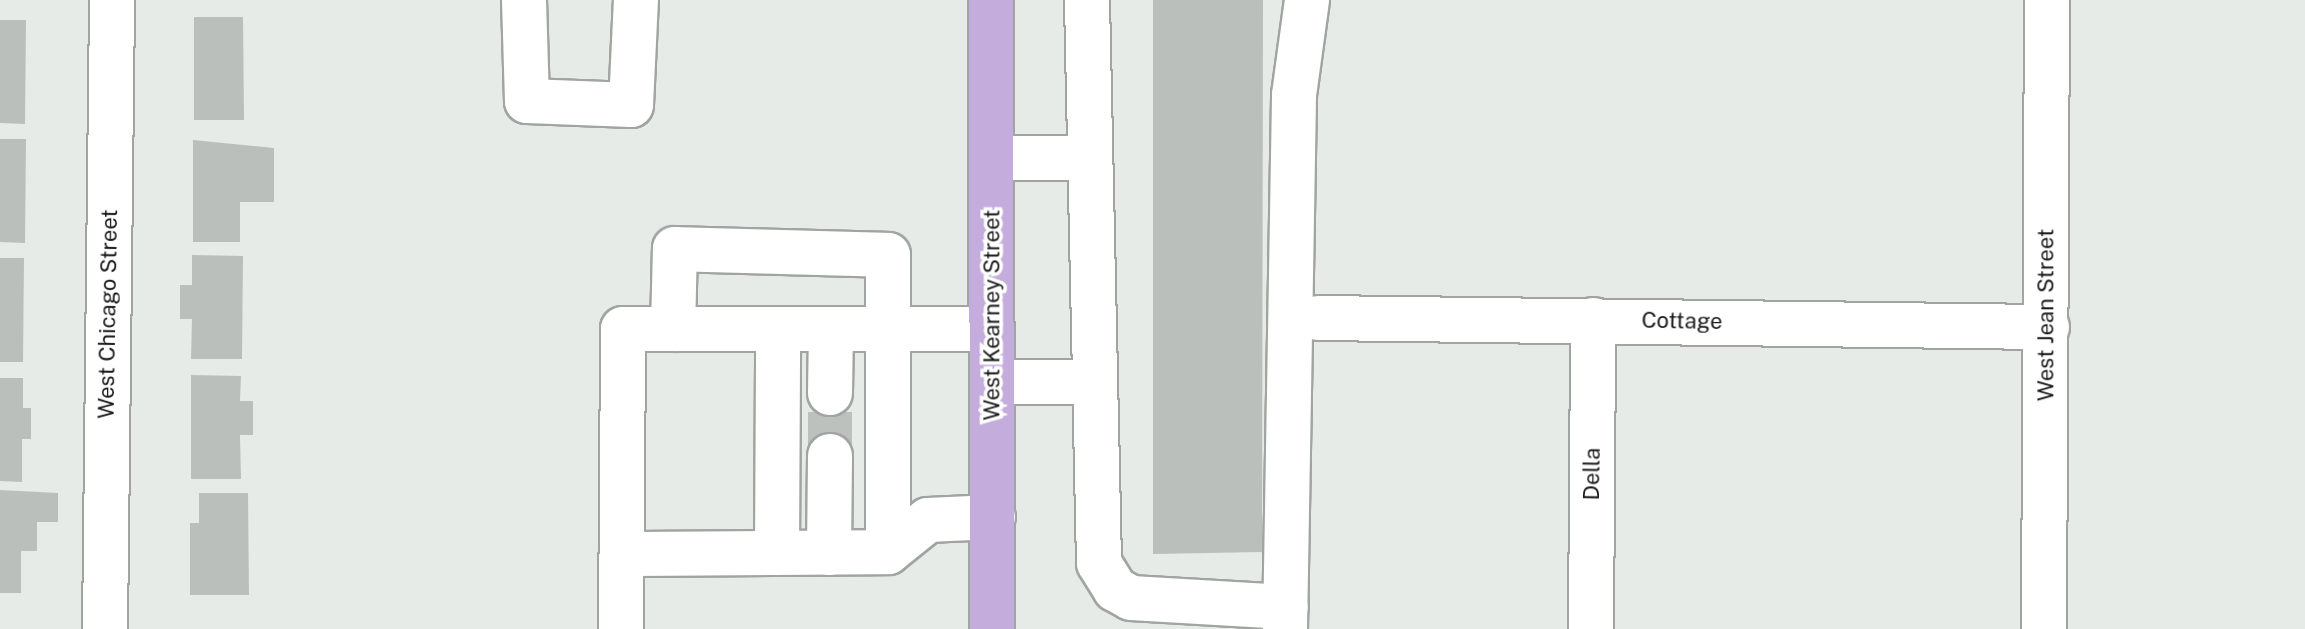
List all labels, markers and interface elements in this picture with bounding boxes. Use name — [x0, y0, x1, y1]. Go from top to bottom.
street label: West Chicago Street — [93, 209, 123, 419]
street label: West Kearney Street — [979, 209, 1005, 421]
street label: West Jean Street — [2033, 229, 2059, 401]
street label: Cottage — [1641, 307, 1723, 335]
street label: Della — [1578, 447, 1606, 501]

